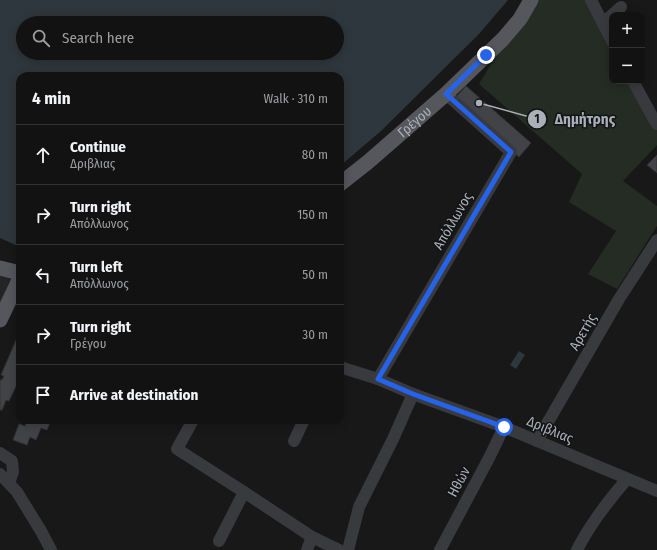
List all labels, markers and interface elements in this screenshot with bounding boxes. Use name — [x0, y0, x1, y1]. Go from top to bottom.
map controls — [609, 12, 645, 84]
button: + — [609, 12, 645, 48]
search box — [16, 16, 344, 60]
icon: search — [30, 27, 52, 49]
text: Search here — [62, 29, 134, 47]
route end — [477, 46, 495, 64]
button: − — [609, 48, 645, 84]
text: 4 min — [32, 88, 71, 109]
text: Walk · 310 m — [264, 91, 328, 106]
street label: Γρέγου — [394, 102, 435, 141]
callout: Δημήτρης — [527, 105, 624, 132]
text: Δημήτρης — [554, 110, 616, 128]
text: 1 — [534, 112, 540, 126]
text: Continue — [70, 138, 126, 156]
icon: ahead — [32, 144, 54, 166]
text: 80 m — [302, 147, 328, 162]
text: Δριβλιας — [70, 156, 115, 171]
street label: Απόλλωνος — [430, 189, 476, 253]
text: Turn right — [70, 198, 131, 216]
icon: right — [32, 204, 54, 226]
text: 150 m — [297, 207, 328, 222]
text: Απόλλωνος — [70, 216, 129, 231]
text: Turn left — [70, 258, 123, 276]
icon: left — [32, 264, 54, 286]
text: 50 m — [302, 267, 328, 282]
text: Απόλλωνος — [70, 276, 129, 291]
street label: Αρετής — [566, 310, 600, 353]
text: Turn right — [70, 318, 131, 336]
icon: right — [32, 324, 54, 346]
text: 30 m — [302, 327, 328, 342]
text: Γρέγου — [70, 336, 106, 351]
icon: arrive — [32, 384, 54, 406]
text: Arrive at destination — [70, 386, 198, 404]
street label: Δριβλιας — [524, 413, 576, 447]
route start — [495, 418, 513, 436]
street label: Ηθών — [444, 464, 474, 500]

